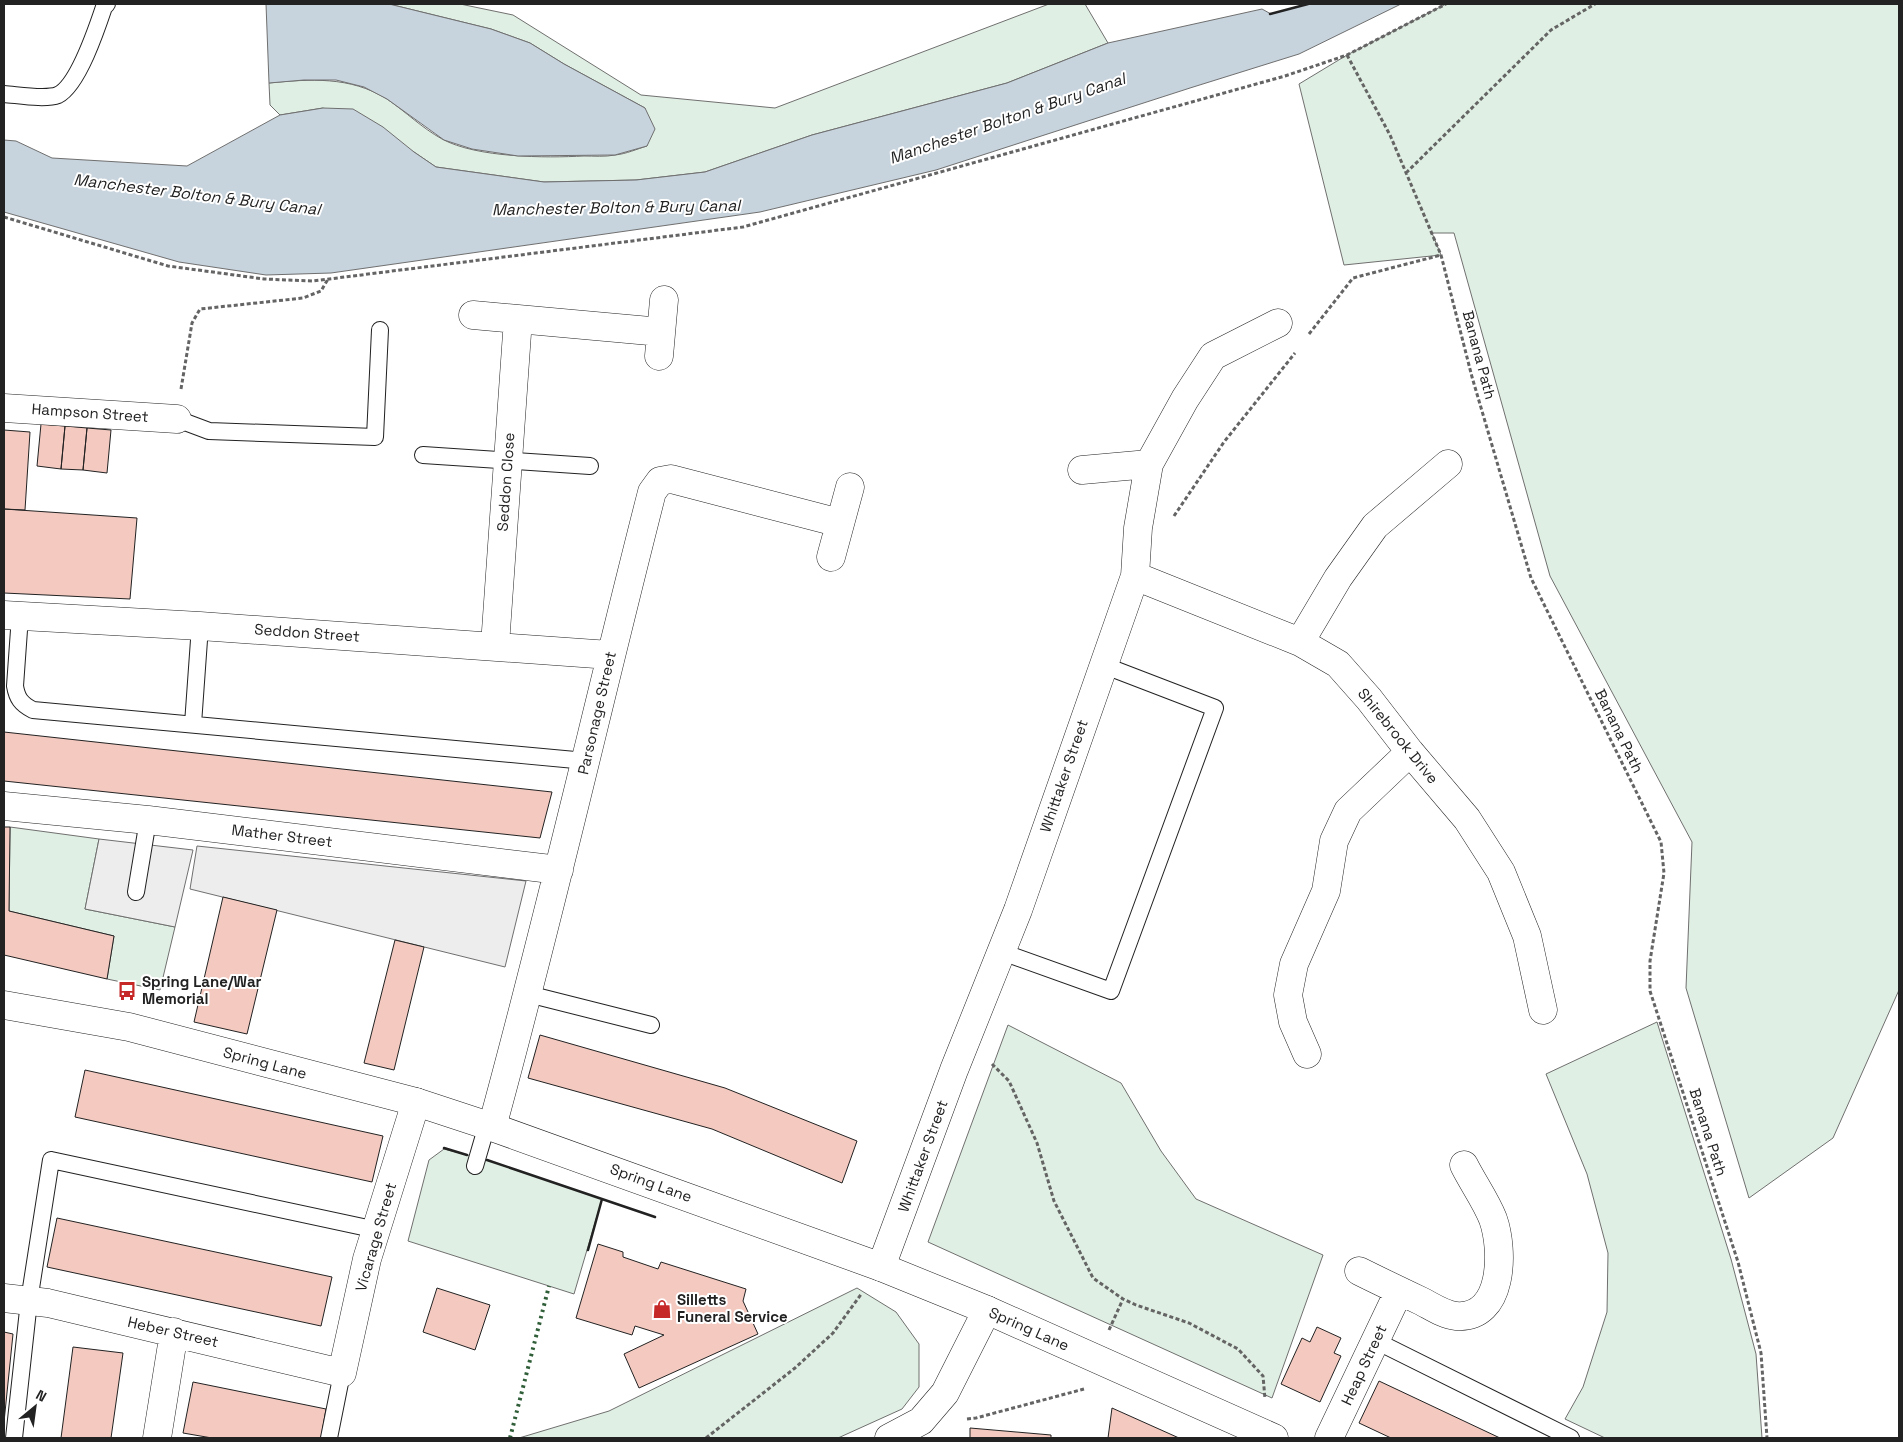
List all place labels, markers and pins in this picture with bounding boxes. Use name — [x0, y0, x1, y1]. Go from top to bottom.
place label: Spring Lane/War Memorial — [142, 972, 262, 1008]
bus stop icon: Spring Lane/War Memorial — [116, 980, 138, 1002]
place label: Silletts Funeral Service — [677, 1290, 788, 1326]
shop icon: Silletts Funeral Service — [651, 1298, 673, 1320]

